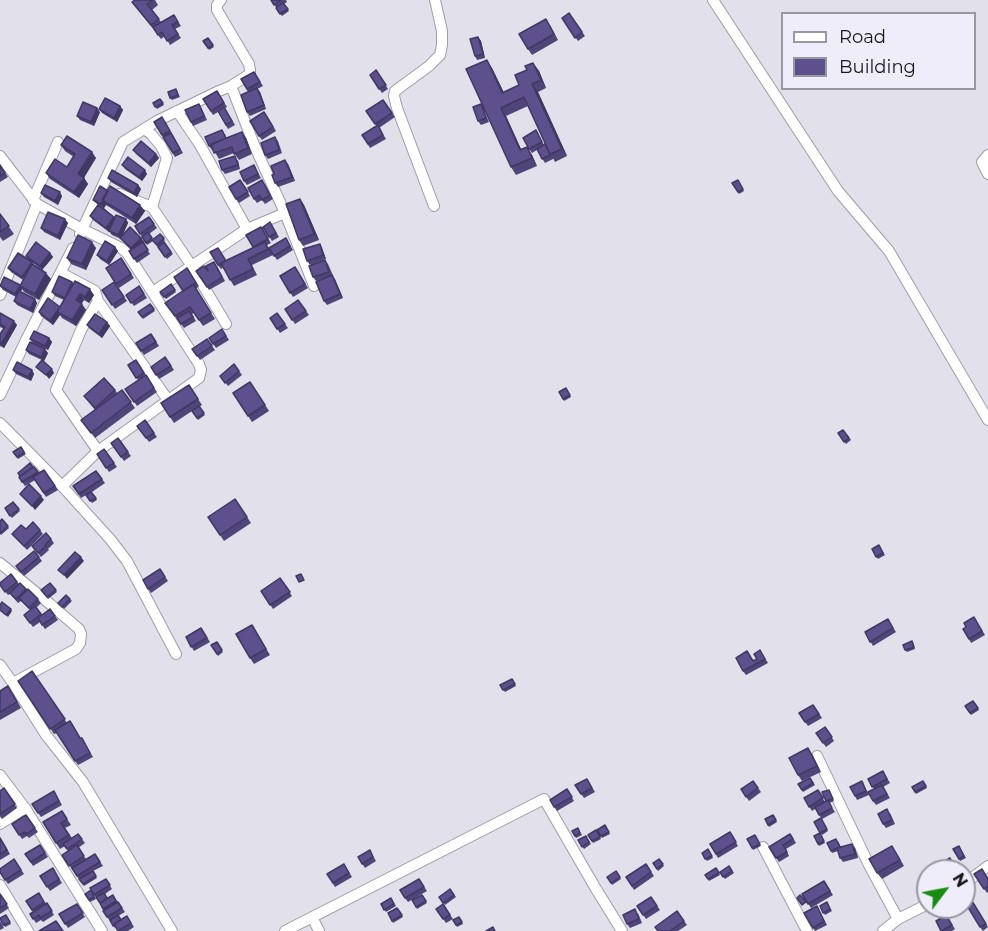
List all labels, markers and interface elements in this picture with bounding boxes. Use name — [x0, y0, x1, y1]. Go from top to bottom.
legend — [781, 12, 976, 90]
text: Road — [839, 26, 886, 48]
text: Building — [839, 56, 916, 78]
north arrow — [916, 859, 976, 919]
text: N — [949, 870, 971, 891]

